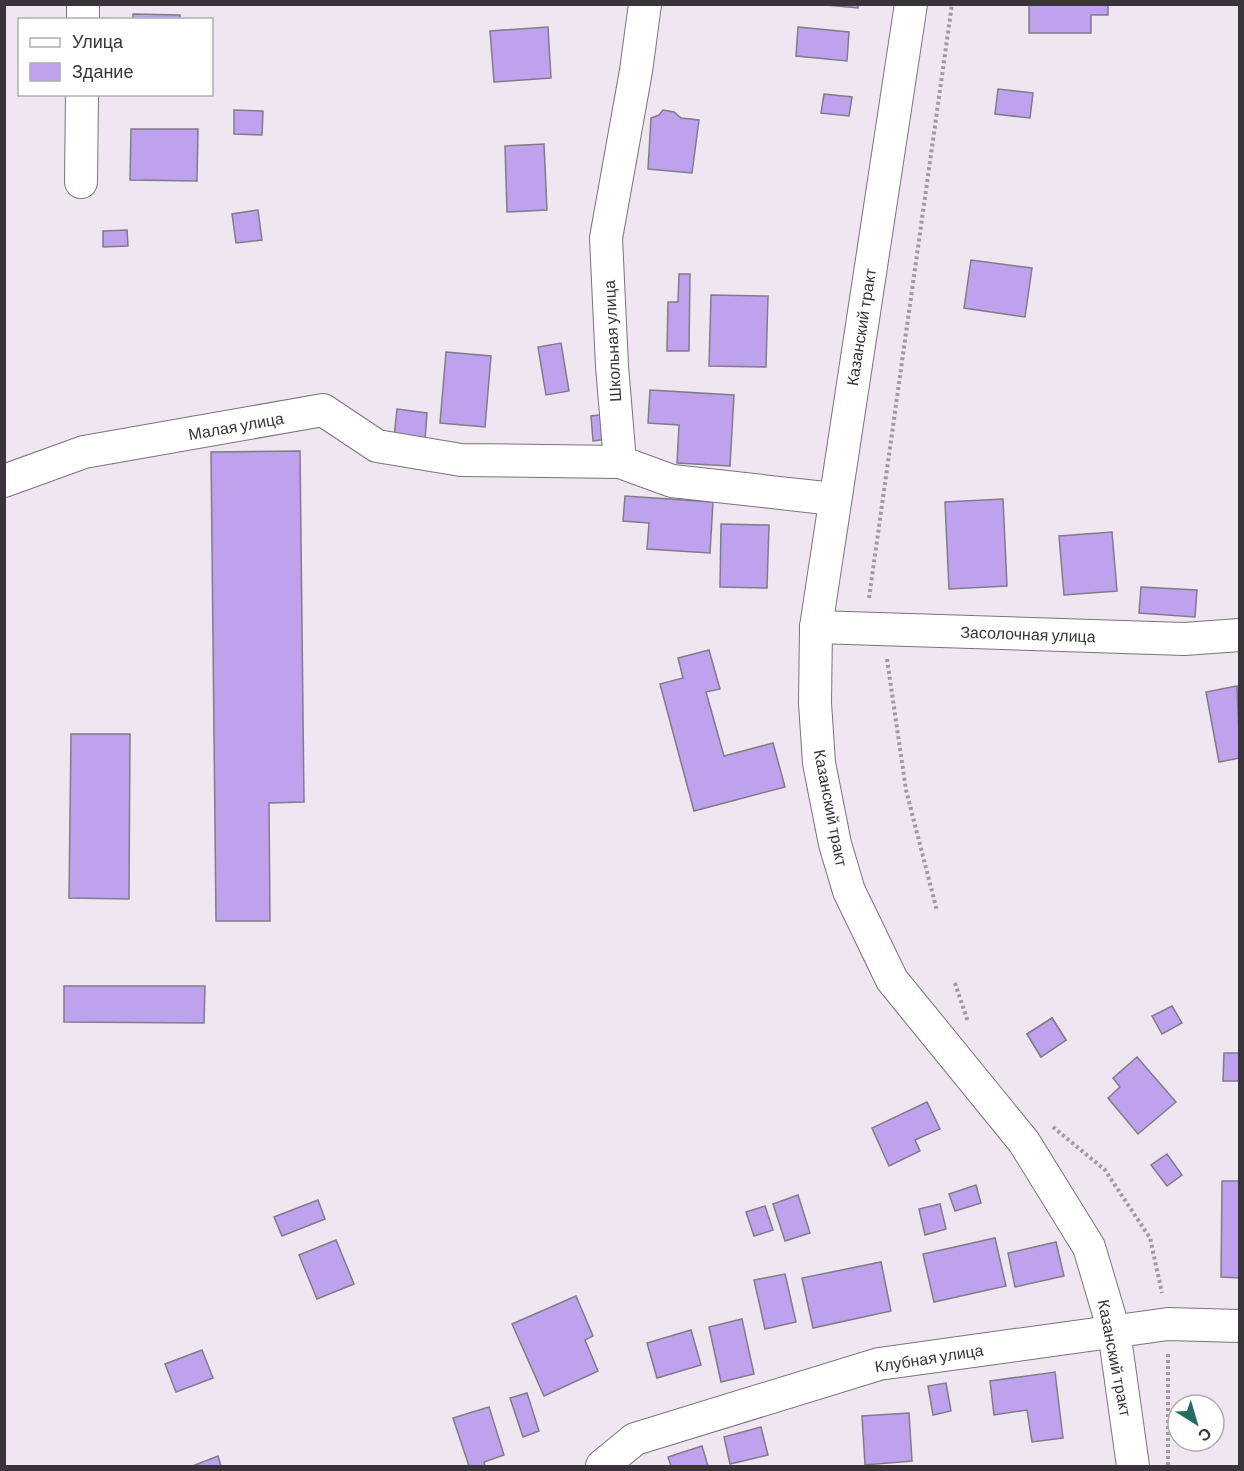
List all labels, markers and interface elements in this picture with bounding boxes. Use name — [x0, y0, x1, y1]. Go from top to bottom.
legend — [18, 18, 213, 96]
text: Улица — [72, 30, 124, 52]
text: Здание — [72, 60, 133, 82]
street label: Казанский тракт — [842, 266, 879, 387]
street label: Школьная улица — [599, 280, 624, 402]
street label: Малая улица — [187, 408, 285, 443]
street label: Засолочная улица — [960, 622, 1096, 645]
street label: Казанский тракт — [811, 748, 852, 869]
street label: Казанский тракт — [1095, 1298, 1136, 1419]
street label: Клубная улица — [873, 1340, 985, 1375]
north arrow — [1166, 1393, 1226, 1453]
text: С — [1195, 1424, 1216, 1447]

